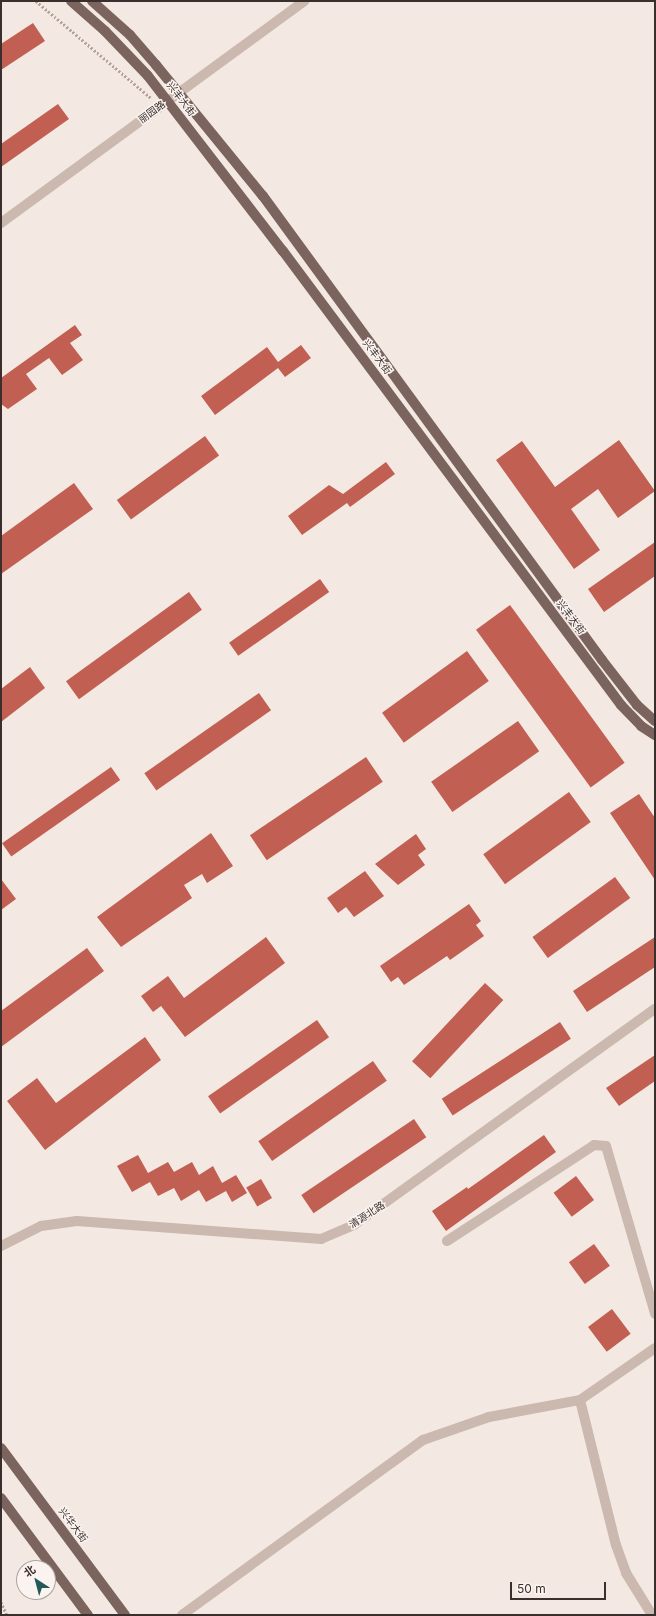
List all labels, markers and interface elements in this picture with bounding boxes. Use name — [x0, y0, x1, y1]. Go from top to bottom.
street label: 兴丰大街 — [164, 80, 198, 118]
street label: 丽园路 — [136, 98, 168, 126]
street label: 兴丰大街 — [360, 337, 394, 377]
street label: 兴丰大街 — [554, 597, 588, 637]
street label: 清源北路 — [347, 1199, 387, 1231]
street label: 兴华大街 — [56, 1505, 90, 1545]
north arrow — [16, 1560, 56, 1600]
text: 北 — [21, 1562, 38, 1580]
scale bar — [512, 1574, 608, 1600]
text: 50 m — [517, 1581, 546, 1596]

